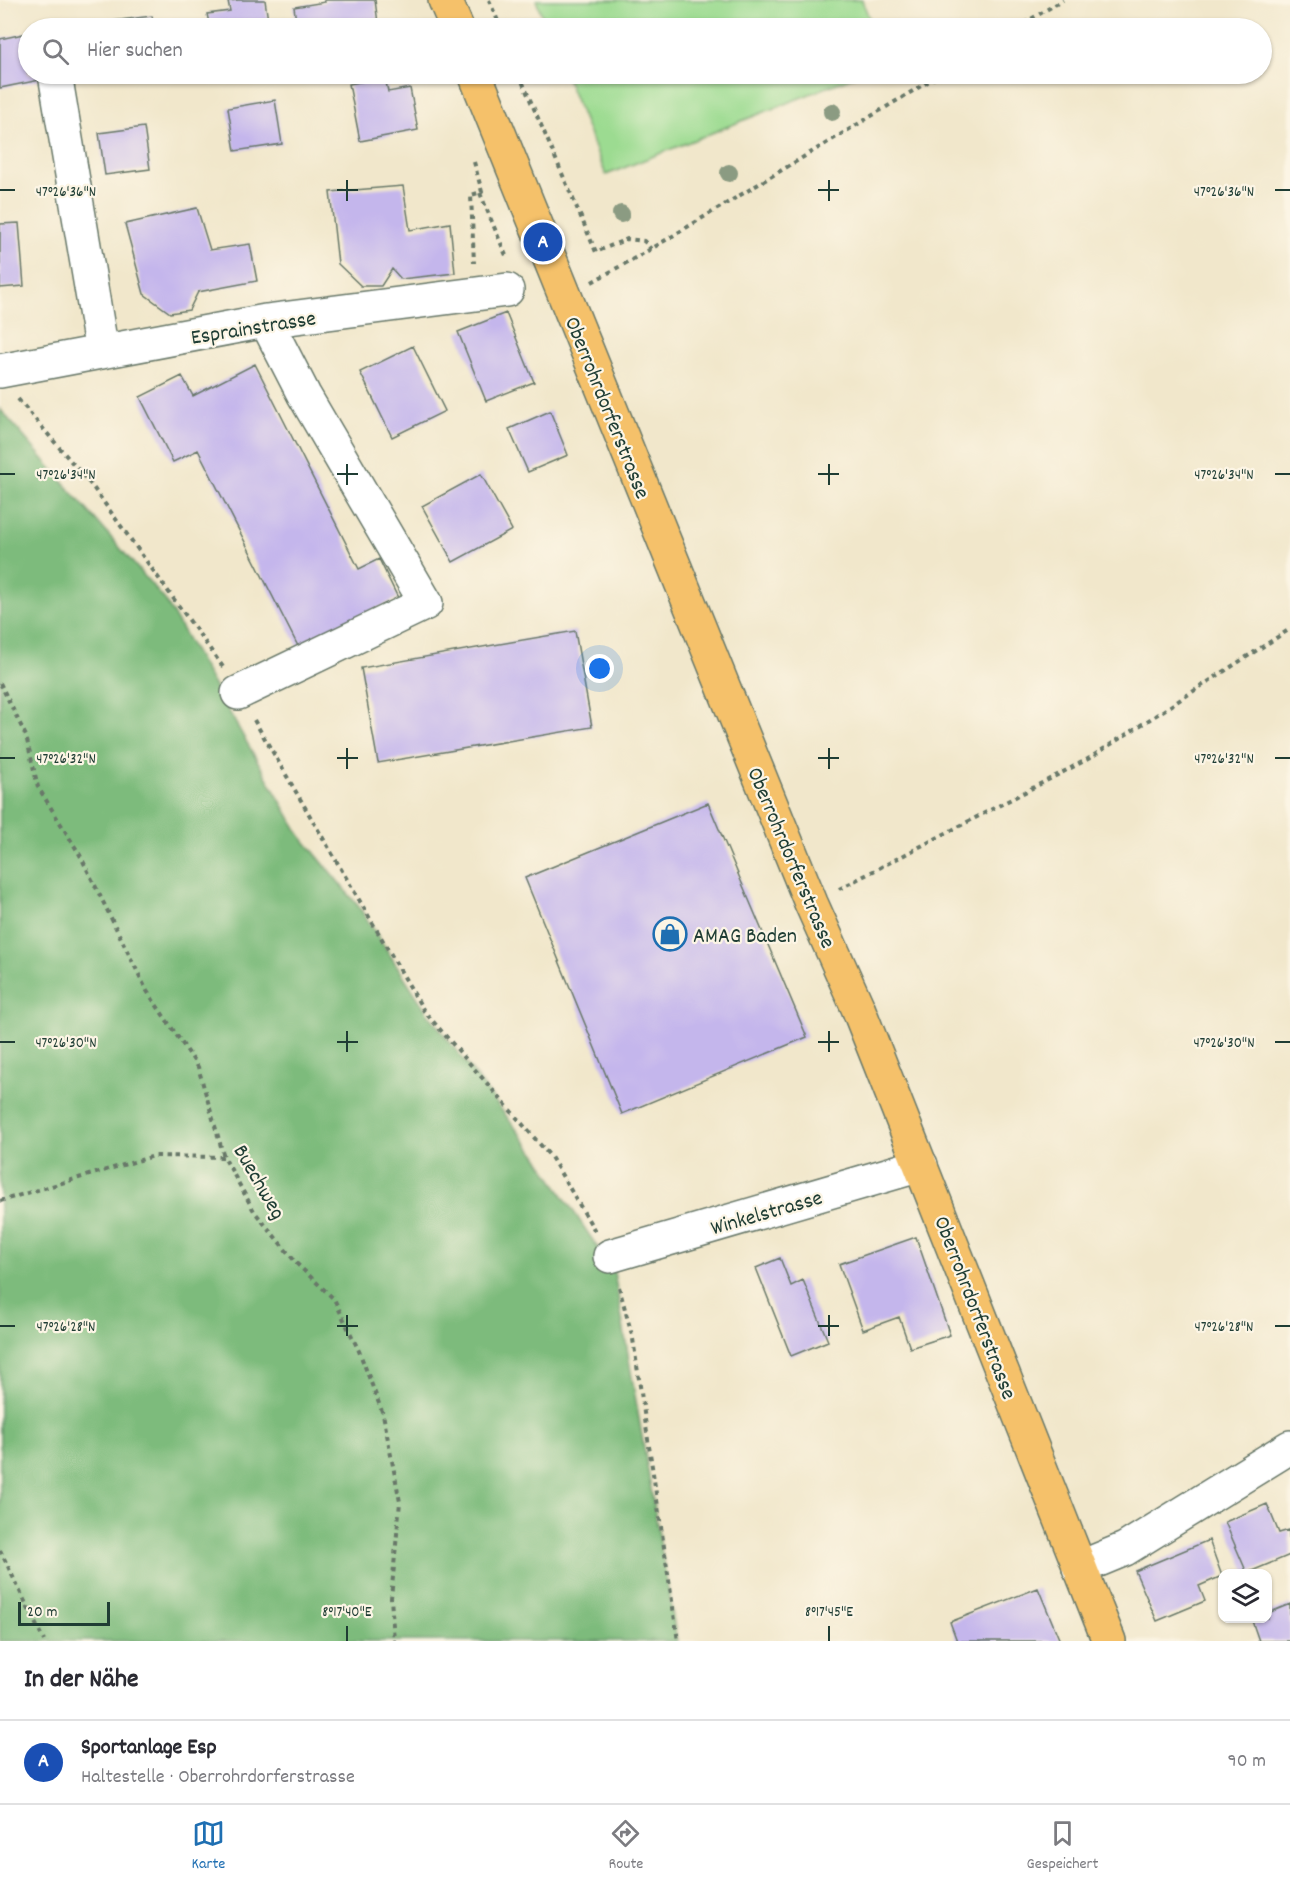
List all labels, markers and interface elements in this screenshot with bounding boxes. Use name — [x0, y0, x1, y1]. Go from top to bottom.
search box — [18, 18, 1272, 84]
icon: search — [39, 35, 72, 68]
text: Hier suchen — [87, 36, 183, 67]
text: 47°26'36"N — [36, 182, 96, 204]
text: 47°26'36"N — [1194, 182, 1254, 204]
pin: A — [524, 220, 562, 264]
street label: Esprainstrasse — [189, 304, 318, 355]
street label: Oberrohrdorferstrasse — [555, 313, 656, 504]
text: 47°26'34"N — [36, 465, 96, 487]
text: 47°26'34"N — [1194, 465, 1254, 487]
your location — [585, 654, 614, 683]
text: 47°26'32"N — [36, 749, 96, 771]
text: 47°26'32"N — [1194, 749, 1254, 771]
street label: Oberrohrdorferstrasse — [738, 763, 842, 954]
shop icon: AMAG Baden — [652, 916, 688, 952]
place label: AMAG Baden — [693, 922, 797, 953]
text: 47°26'30"N — [35, 1033, 97, 1055]
text: 47°26'30"N — [1193, 1033, 1255, 1055]
street label: Buechweg — [224, 1139, 292, 1226]
street label: Winkelstrasse — [708, 1184, 826, 1245]
street label: Oberrohrdorferstrasse — [924, 1212, 1023, 1404]
text: 47°26'28"N — [37, 1317, 95, 1339]
text: 47°26'28"N — [1195, 1317, 1253, 1339]
map controls — [1218, 1569, 1272, 1623]
button: layers — [1218, 1569, 1272, 1623]
scale bar — [18, 1599, 110, 1626]
text: 20 m — [27, 1601, 57, 1624]
text: 8°17'40"E — [322, 1602, 372, 1624]
text: 8°17'45"E — [805, 1602, 853, 1624]
text: In der Nähe — [24, 1662, 138, 1699]
text: Sportanlage Esp — [81, 1733, 217, 1764]
text: A — [38, 1748, 49, 1776]
text: 90 m — [1228, 1748, 1266, 1776]
text: Haltestelle · Oberrohrdorferstrasse — [81, 1764, 355, 1792]
tab: Karte — [192, 1817, 225, 1876]
tab: Route — [609, 1817, 643, 1876]
tab: Gespeichert — [1027, 1817, 1098, 1876]

